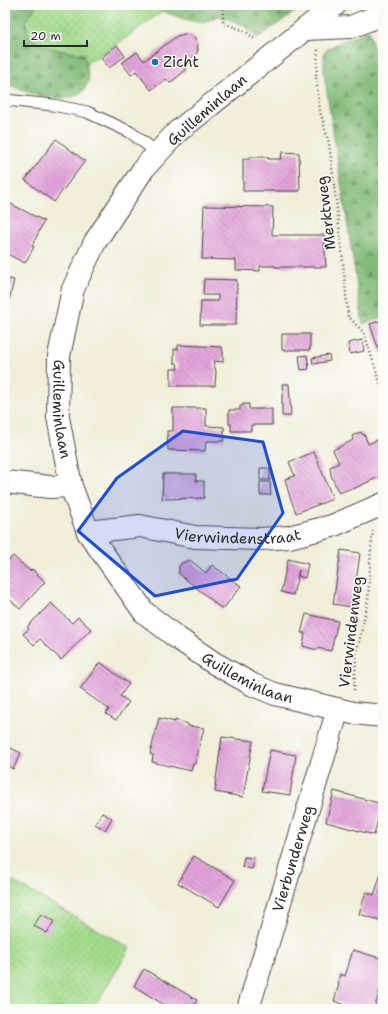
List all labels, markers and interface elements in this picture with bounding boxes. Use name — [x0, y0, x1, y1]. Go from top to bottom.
scale bar — [24, 22, 87, 48]
text: 20 m — [30, 28, 61, 44]
place label: Zicht — [163, 52, 199, 72]
marker: Zicht — [150, 57, 160, 67]
street label: Guilleminlaan — [163, 70, 251, 150]
street label: Merktweg — [312, 175, 340, 251]
street label: Guilleminlaan — [48, 359, 76, 460]
street label: Vierwindenstraat — [173, 523, 303, 549]
street label: Vierwindenweg — [334, 575, 368, 689]
street label: Guilleminlaan — [198, 647, 295, 708]
street label: Vierbunderweg — [268, 803, 319, 914]

